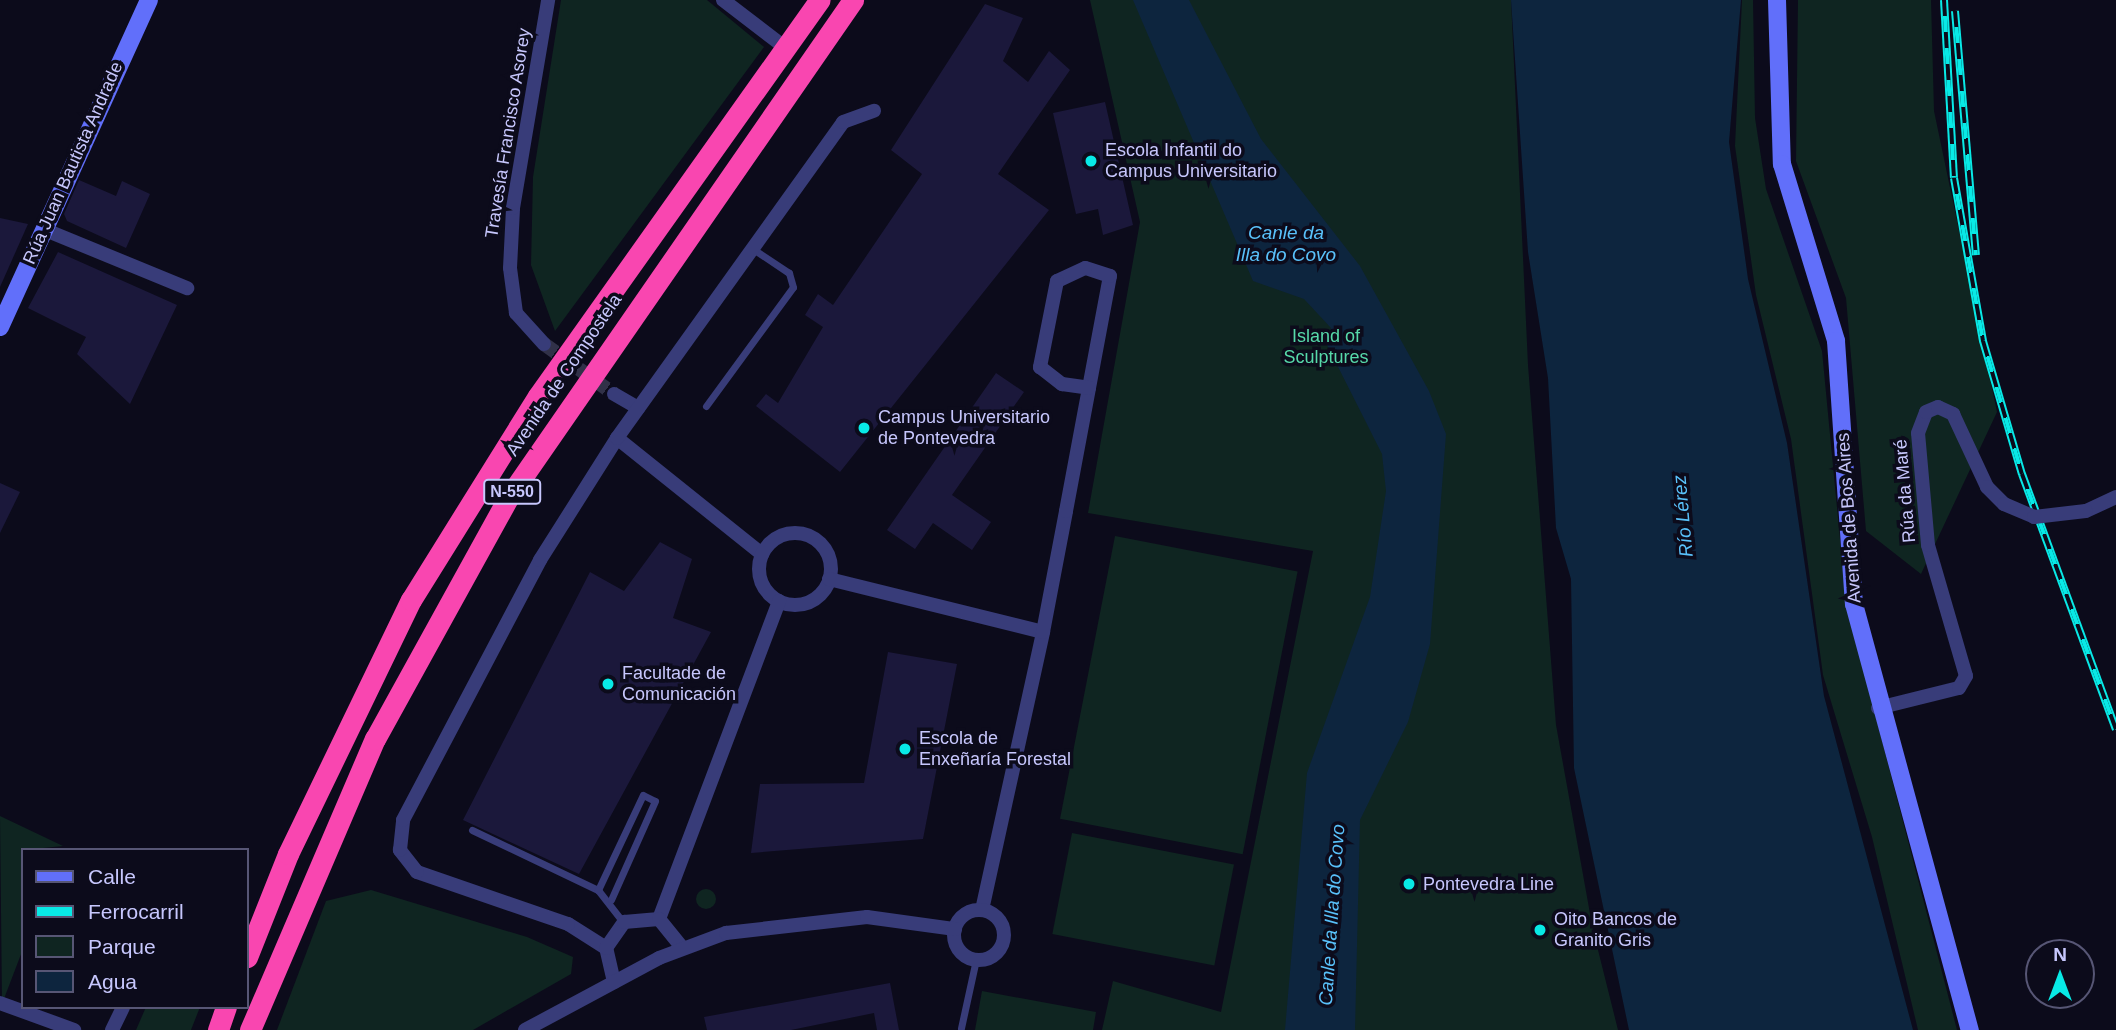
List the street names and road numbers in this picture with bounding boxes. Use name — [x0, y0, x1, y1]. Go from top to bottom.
street label: Travesía Francisco Asorey — [481, 26, 535, 240]
street label: Rúa Juan Bautista Andrade — [18, 58, 128, 268]
street label: Avenida de Compostela — [502, 290, 626, 460]
street label: Avenida de Bos Aires — [1832, 432, 1866, 604]
street label: Rúa da Maré — [1890, 438, 1920, 544]
road number: N-550 — [482, 480, 542, 505]

